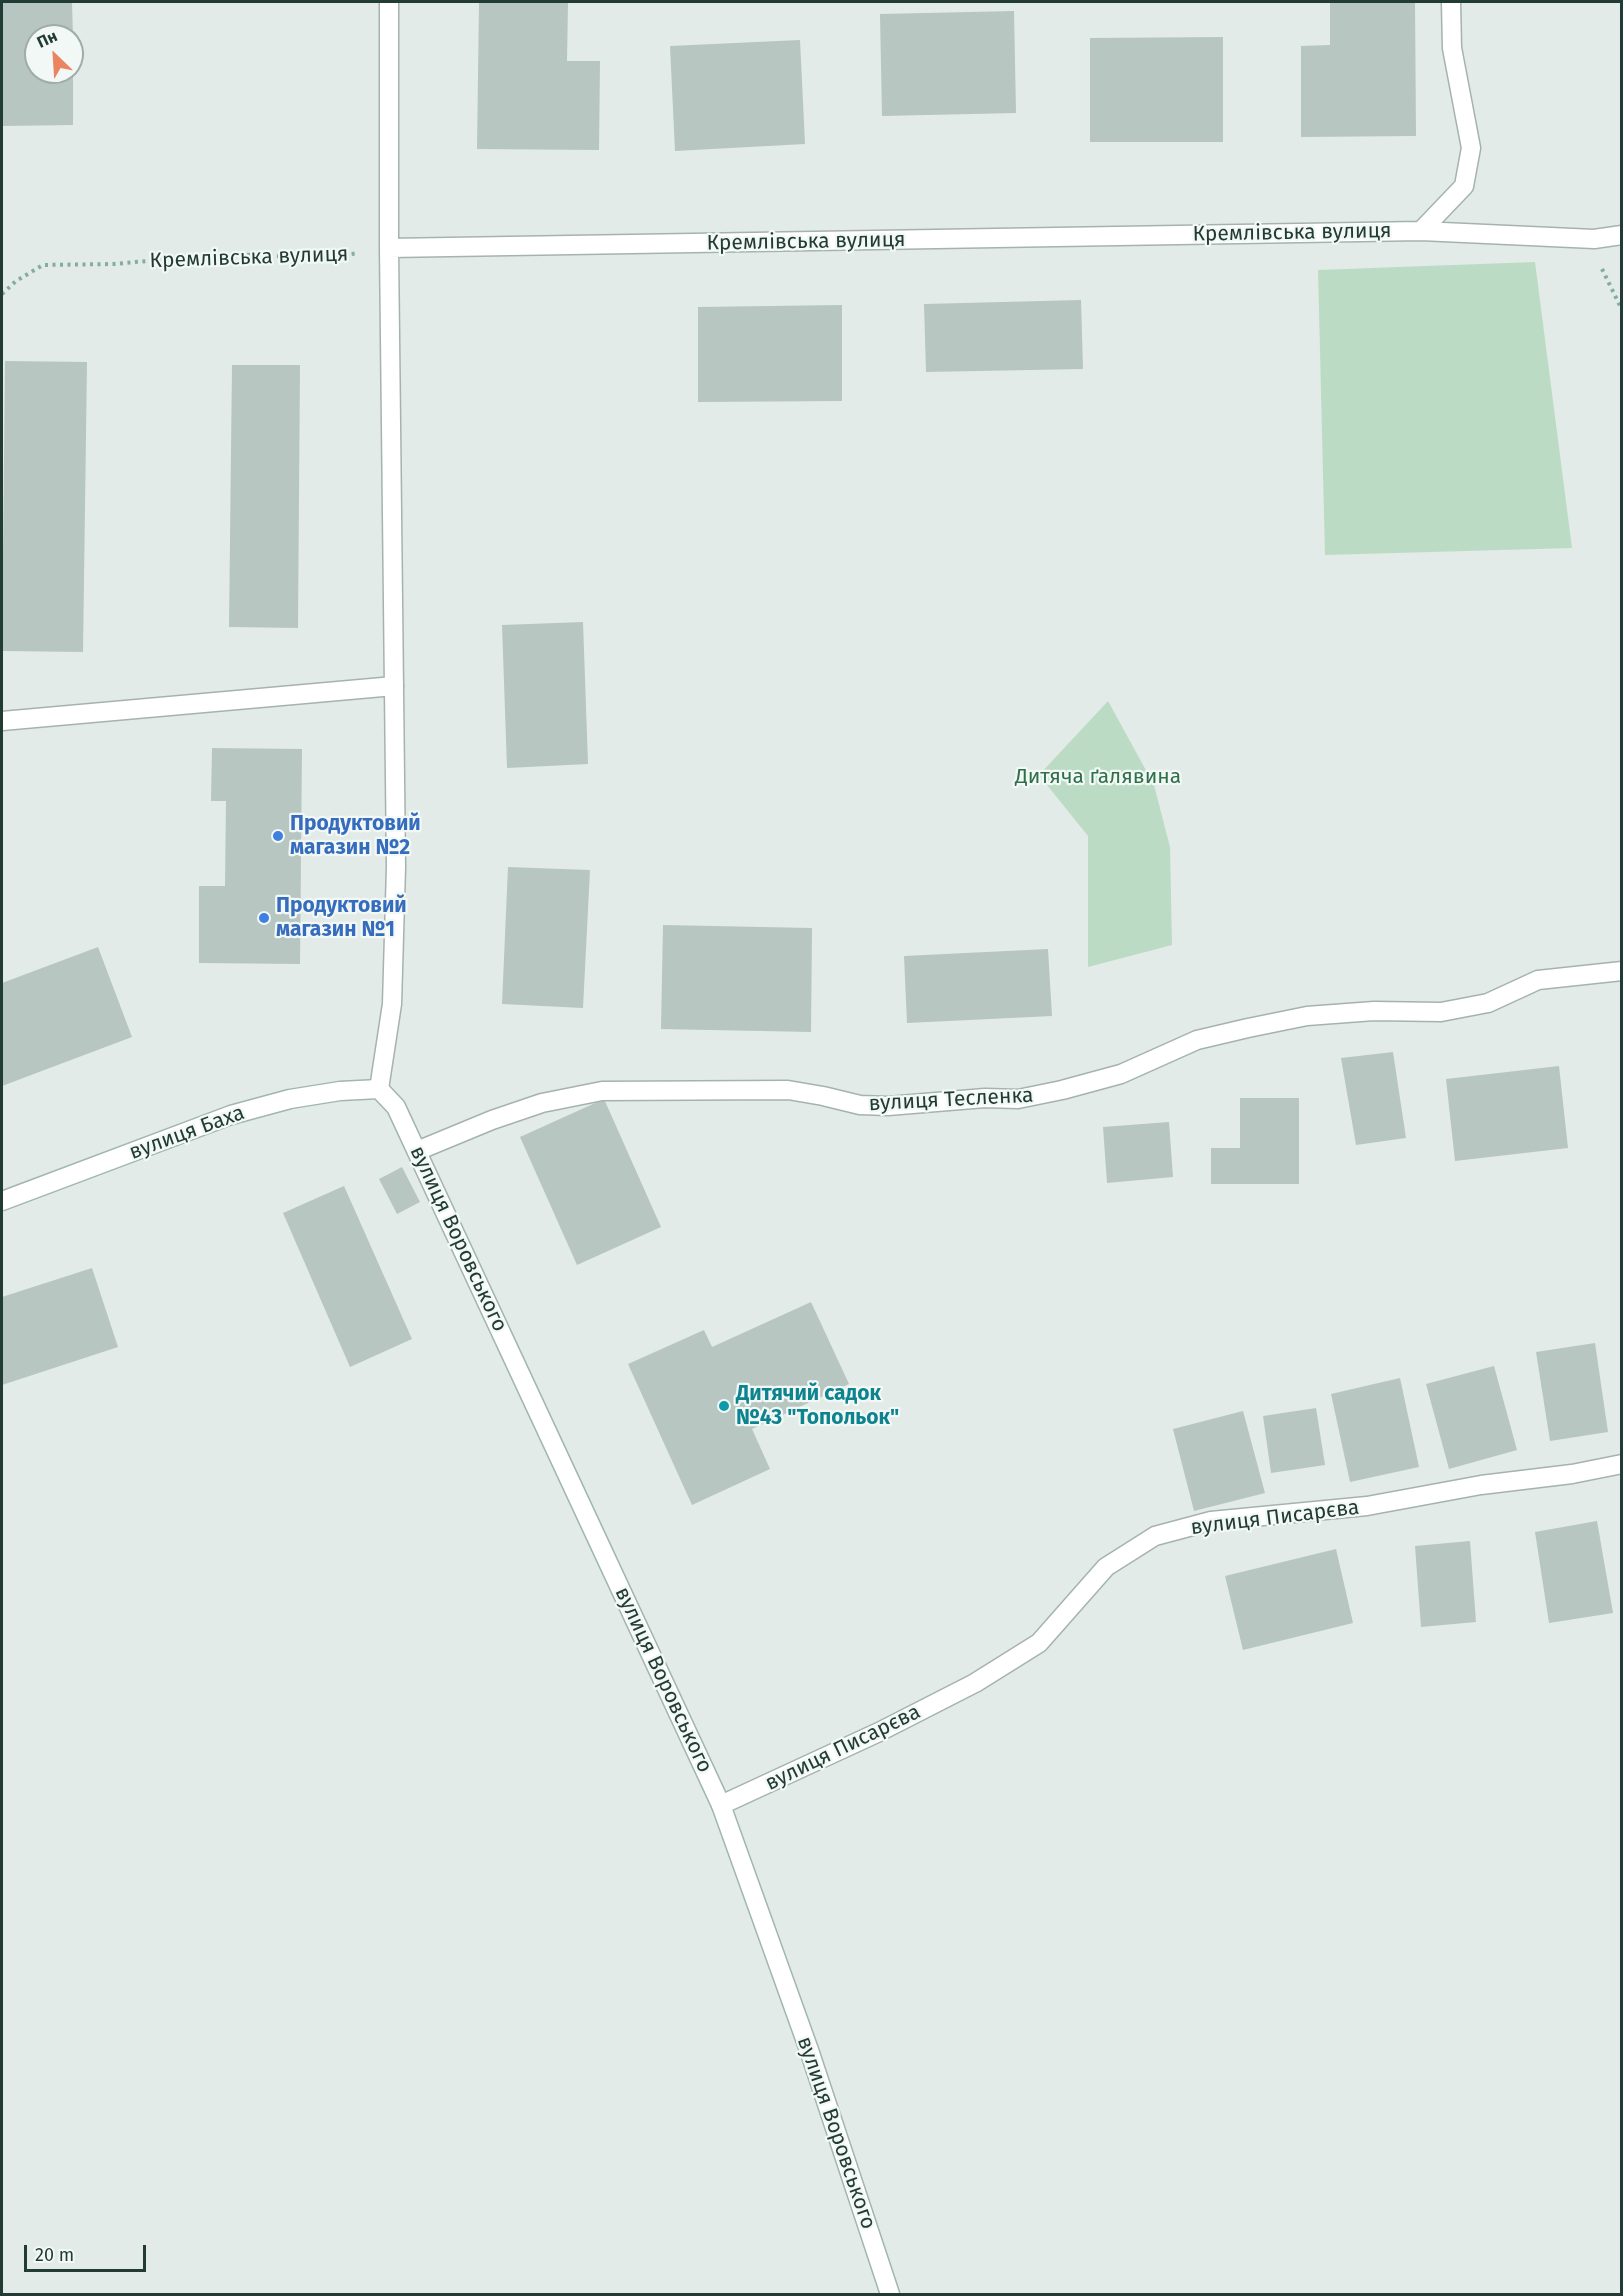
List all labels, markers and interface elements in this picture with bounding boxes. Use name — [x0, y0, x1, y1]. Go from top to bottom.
north arrow — [24, 24, 84, 84]
text: Пн — [34, 26, 60, 52]
street label: Кремлівська вулиця — [1192, 219, 1392, 247]
street label: Кремлівська вулиця — [706, 228, 906, 256]
street label: Кремлівська вулиця — [149, 242, 349, 274]
park label: Дитяча ґалявина — [1015, 764, 1181, 790]
place label: Продуктовий магазин №2 — [290, 811, 421, 861]
marker: Продуктовий магазин №2 — [271, 829, 285, 843]
place label: Продуктовий магазин №1 — [276, 893, 407, 943]
marker: Продуктовий магазин №1 — [257, 911, 271, 925]
street label: вулиця Тесленка — [868, 1083, 1034, 1117]
street label: вулиця Баха — [126, 1101, 248, 1165]
street label: вулиця Воровського — [404, 1142, 512, 1336]
place label: Дитячий садок №43 "Топольок" — [736, 1381, 899, 1431]
marker: Дитячий садок №43 "Топольок" — [717, 1399, 731, 1413]
street label: вулиця Писарєва — [1189, 1495, 1361, 1541]
street label: вулиця Воровського — [609, 1583, 717, 1777]
street label: вулиця Писарєва — [761, 1700, 925, 1796]
street label: вулиця Воровського — [791, 2033, 881, 2233]
scale bar — [27, 2233, 148, 2271]
text: 20 m — [35, 2244, 74, 2266]

